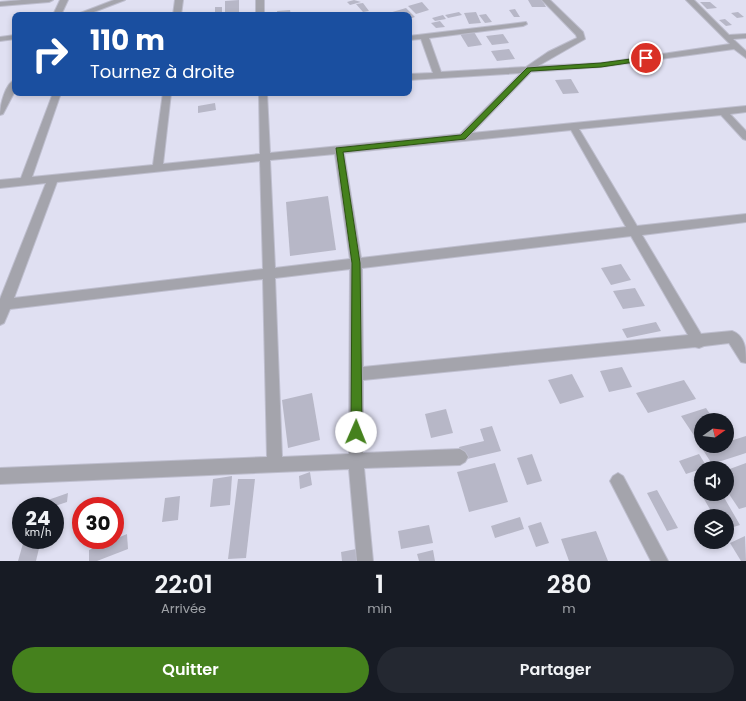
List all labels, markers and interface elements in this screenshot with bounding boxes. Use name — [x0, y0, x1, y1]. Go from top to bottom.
text: 110 m — [90, 21, 165, 60]
icon: right — [24, 28, 76, 80]
pin — [629, 41, 663, 75]
icon: arrive — [635, 47, 657, 69]
text: Tournez à droite — [90, 59, 235, 84]
position arrow — [335, 411, 377, 453]
north arrow — [694, 413, 734, 453]
map controls — [694, 413, 734, 549]
button: sound — [694, 461, 734, 501]
speed limit sign: 30 — [72, 497, 124, 549]
text: 24 — [26, 504, 50, 532]
button: layers — [694, 509, 734, 549]
text: km/h — [25, 525, 51, 540]
text: 22:01 — [155, 568, 213, 601]
text: 1 — [375, 568, 384, 601]
text: 280 — [547, 568, 591, 601]
text: Arrivée — [161, 599, 206, 618]
text: min — [367, 599, 392, 618]
text: m — [562, 599, 576, 618]
button: Quitter — [12, 647, 369, 693]
button: Partager — [377, 647, 734, 693]

